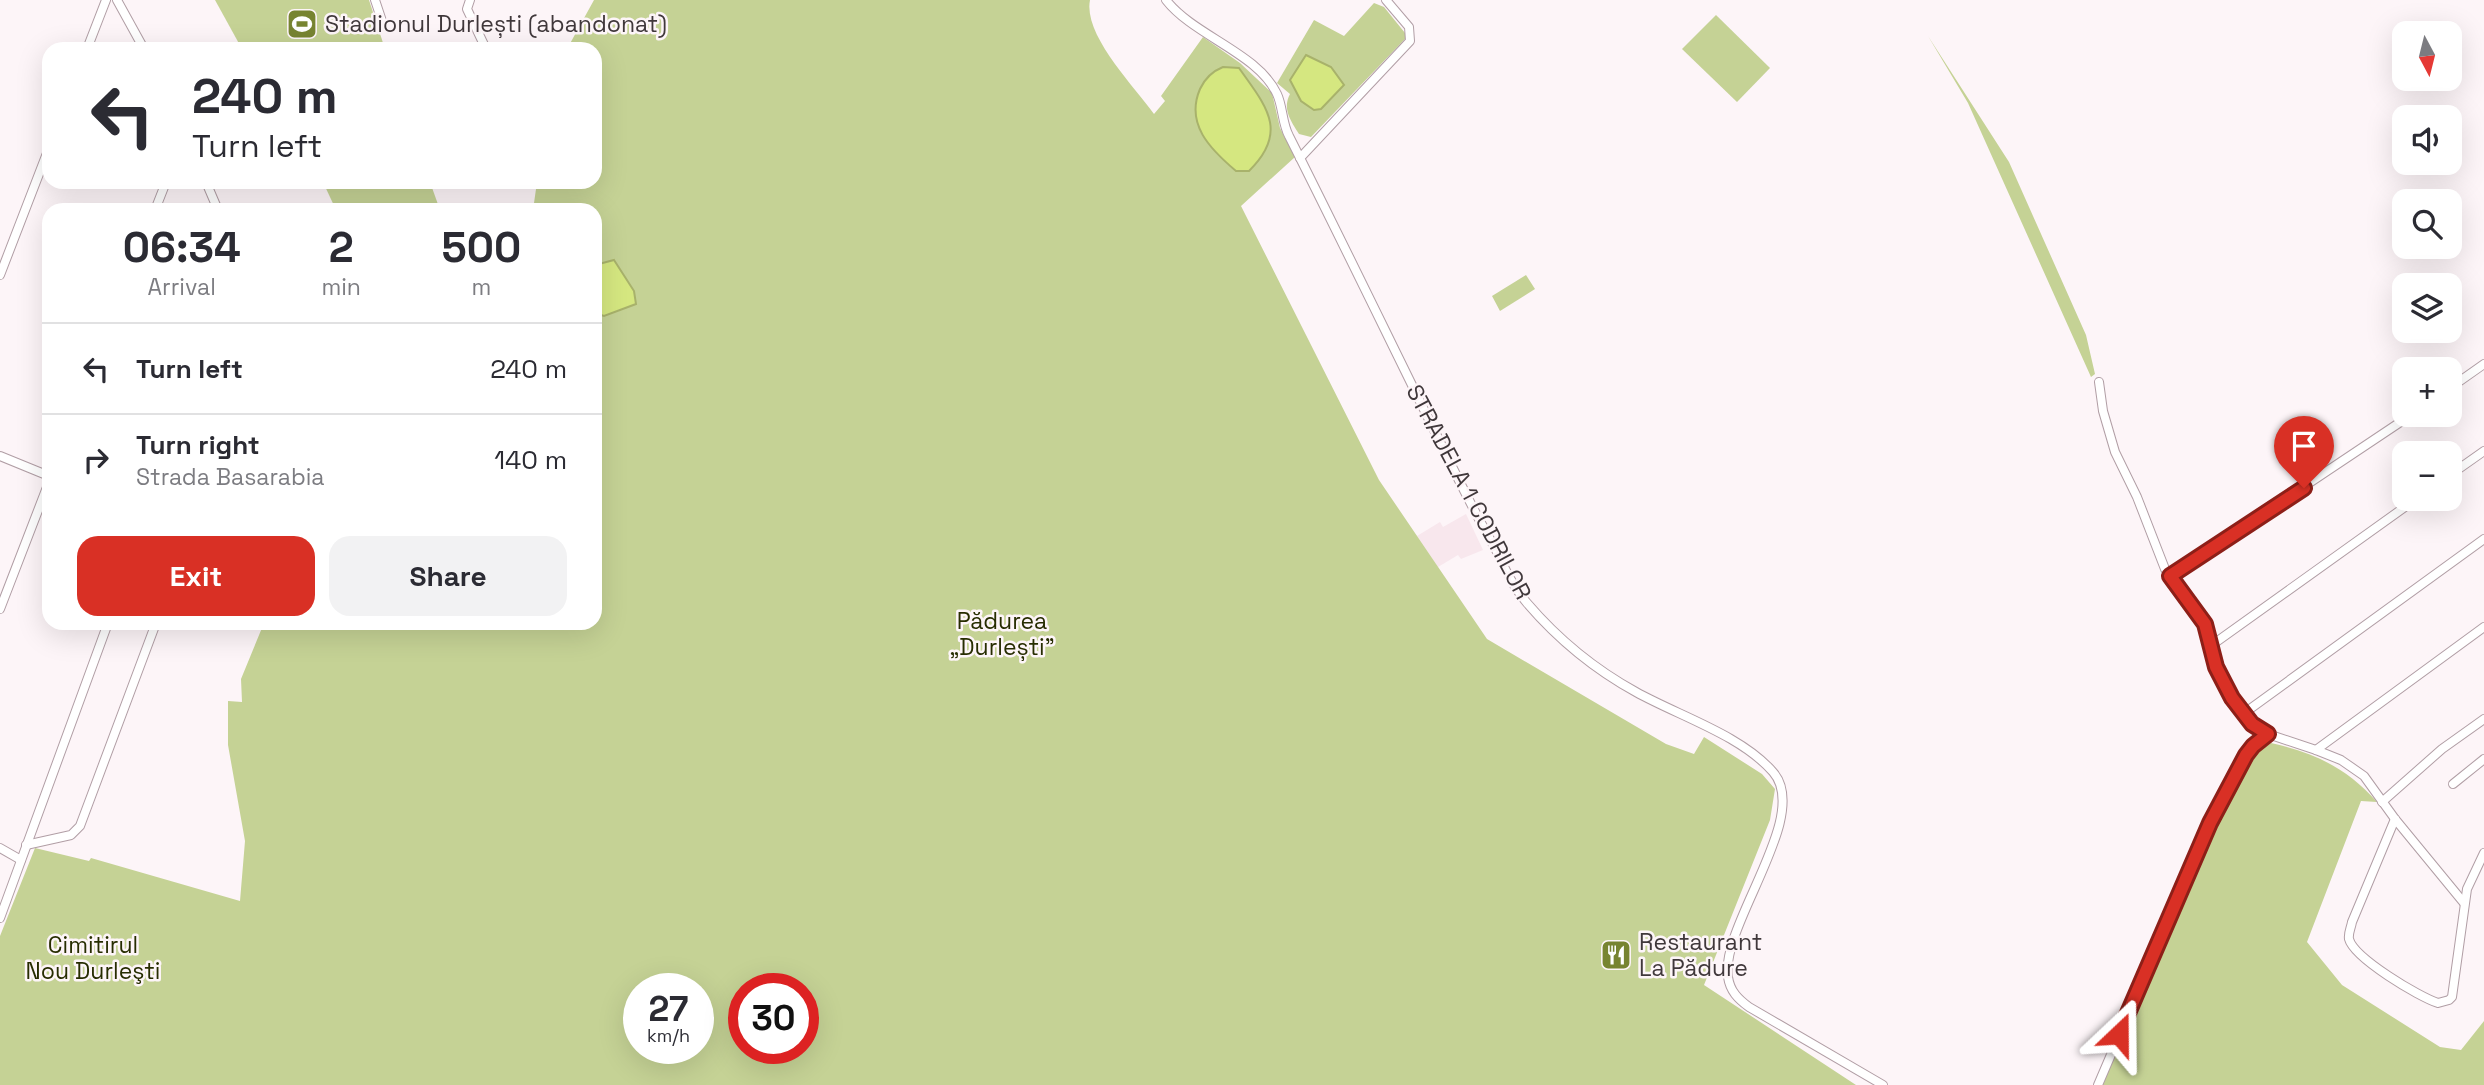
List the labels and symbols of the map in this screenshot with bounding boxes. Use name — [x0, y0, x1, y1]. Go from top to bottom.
sports icon: Stadionul Durlești (abandonat) — [285, 7, 319, 41]
place label: Stadionul Durlești (abandonat) — [325, 9, 667, 39]
north arrow — [2392, 21, 2462, 91]
street label: STRADELA 1 CODRILOR — [1400, 379, 1538, 605]
pin — [2274, 416, 2334, 488]
park label: Pădurea „Durlești” — [950, 606, 1054, 662]
place label: Restaurant La Pădure — [1639, 927, 1762, 983]
park label: Cimitirul Nou Durleşti — [26, 930, 160, 986]
restaurant icon: Restaurant La Pădure — [1599, 938, 1633, 972]
speed limit sign: 30 — [728, 973, 819, 1064]
position arrow — [2082, 997, 2156, 1071]

